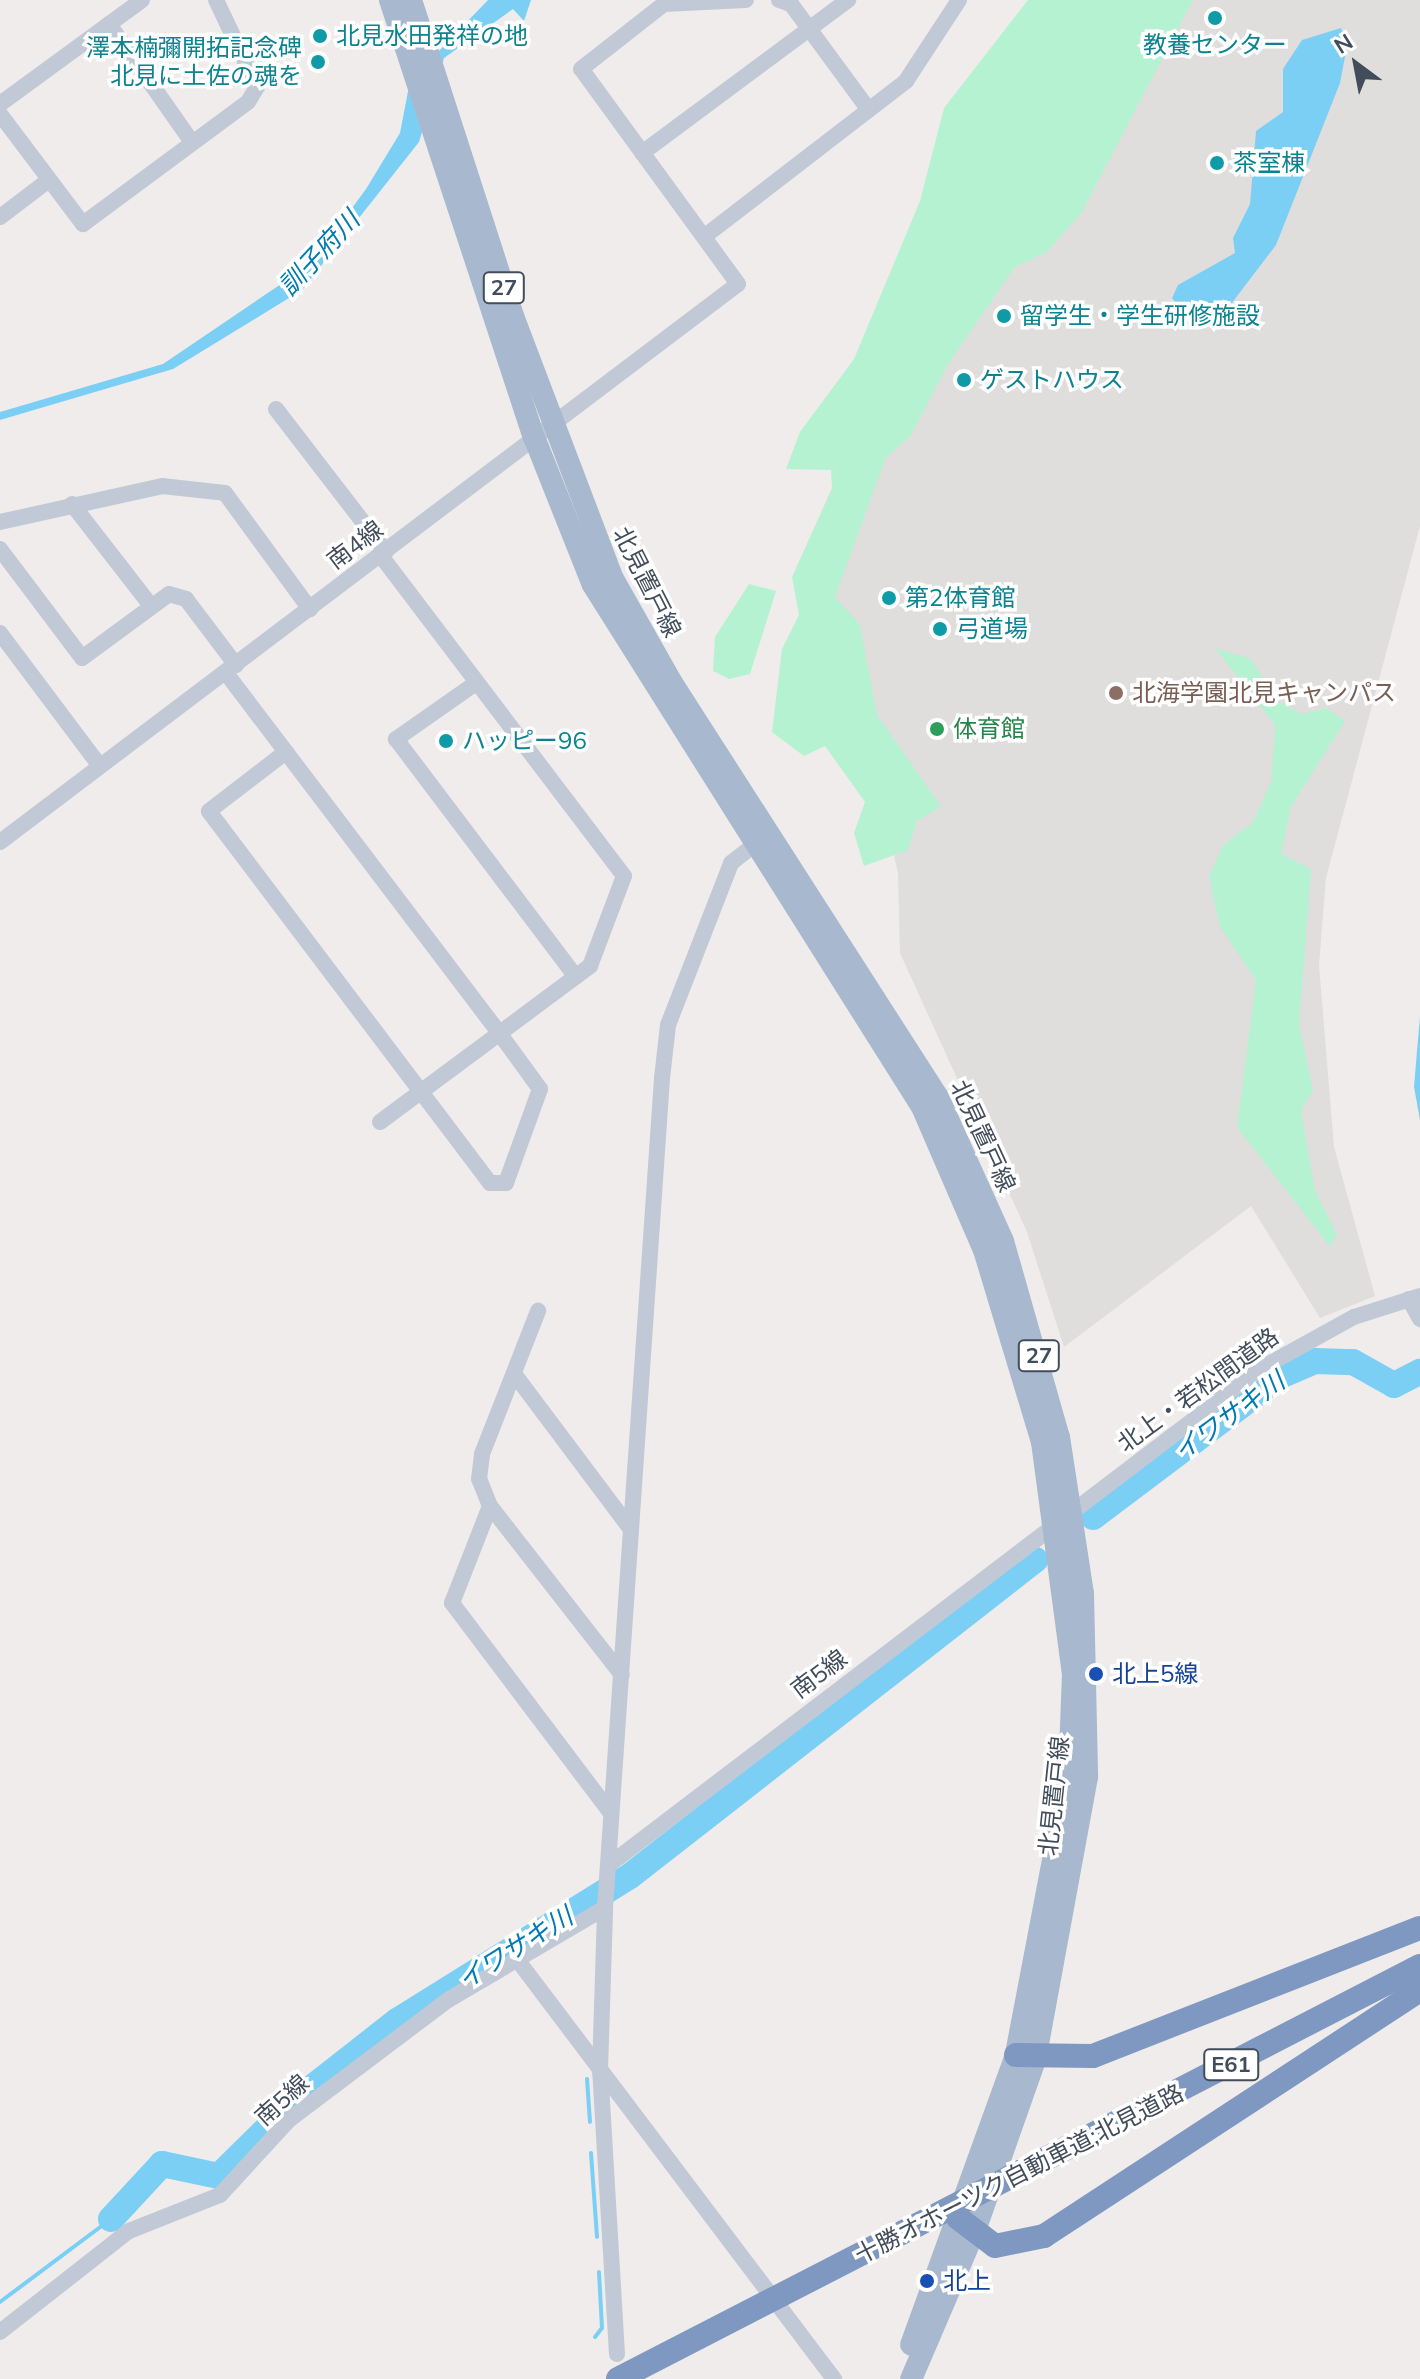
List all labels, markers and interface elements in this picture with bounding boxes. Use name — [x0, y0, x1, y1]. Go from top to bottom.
marker: 教養センター — [1206, 9, 1224, 27]
place label: 北見水田発祥の地 — [336, 22, 528, 50]
north arrow — [1316, 24, 1396, 104]
marker: 北見水田発祥の地 — [311, 27, 329, 45]
text: N — [1329, 27, 1358, 60]
place label: 教養センター — [1143, 31, 1287, 59]
place label: 澤本楠彌開拓記念碑 北見に土佐の魂を — [86, 34, 302, 90]
marker: 澤本楠彌開拓記念碑 北見に土佐の魂を — [309, 53, 327, 71]
place label: 茶室棟 — [1233, 149, 1305, 177]
marker: 茶室棟 — [1208, 154, 1226, 172]
water label: 訓子府川 — [272, 204, 366, 302]
road number: 27 — [482, 270, 526, 306]
place label: 留学生・学生研修施設 — [1020, 302, 1260, 330]
marker: 留学生・学生研修施設 — [995, 307, 1013, 325]
place label: ゲストハウス — [980, 366, 1124, 394]
marker: ゲストハウス — [955, 371, 973, 389]
street label: 南4線 — [321, 515, 389, 575]
street label: 北見置戸線 — [607, 522, 687, 642]
place label: 第2体育館 — [905, 584, 1015, 612]
marker: 第2体育館 — [880, 589, 898, 607]
place label: 弓道場 — [956, 615, 1028, 643]
marker: 弓道場 — [931, 620, 949, 638]
place label: 北海学園北見キャンパス — [1132, 679, 1396, 707]
marker: 北海学園北見キャンパス — [1107, 684, 1125, 702]
place label: 体育館 — [953, 715, 1025, 743]
marker: 体育館 — [928, 720, 946, 738]
place label: ハッピー96 — [462, 727, 587, 755]
marker: ハッピー96 — [437, 732, 455, 750]
street label: 北見置戸線 — [945, 1076, 1021, 1196]
street label: 北上・若松間道路 — [1112, 1322, 1284, 1458]
road number: 27 — [1017, 1338, 1061, 1374]
water label: イワサキ川 — [1167, 1365, 1291, 1467]
street label: 南5線 — [785, 1644, 853, 1704]
place label: 北上5線 — [1112, 1660, 1198, 1688]
marker: 北上5線 — [1087, 1665, 1105, 1683]
street label: 北見置戸線 — [1033, 1735, 1075, 1857]
water label: イワサキ川 — [452, 1900, 578, 1996]
road number: E61 — [1203, 2047, 1259, 2083]
street label: 南5線 — [249, 2068, 315, 2132]
street label: 十勝オホーツク自動車道;北見道路 — [850, 2078, 1188, 2270]
place label: 北上 — [943, 2267, 991, 2295]
marker: 北上 — [918, 2272, 936, 2290]

